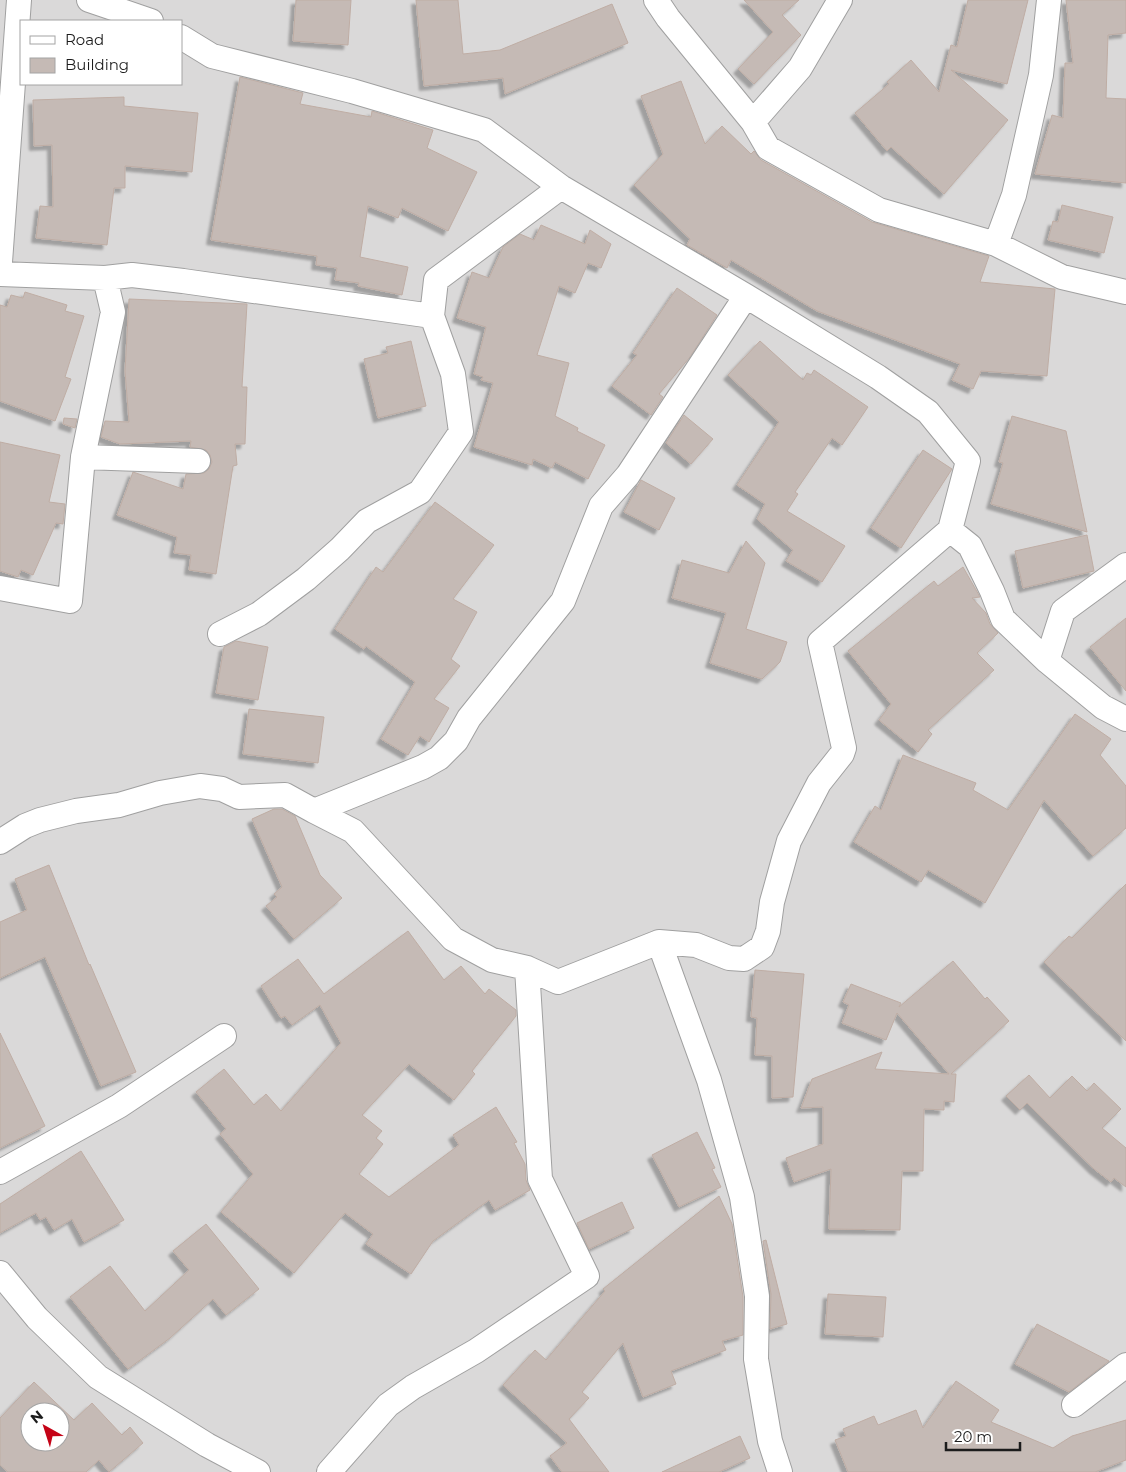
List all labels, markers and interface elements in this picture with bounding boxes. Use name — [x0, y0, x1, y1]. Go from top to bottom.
legend — [20, 20, 182, 85]
text: Road — [65, 30, 104, 49]
text: Building — [65, 55, 129, 74]
north arrow — [20, 1402, 70, 1452]
text: N — [27, 1406, 47, 1427]
scale bar — [946, 1420, 1020, 1452]
text: 20 m — [954, 1427, 992, 1446]

